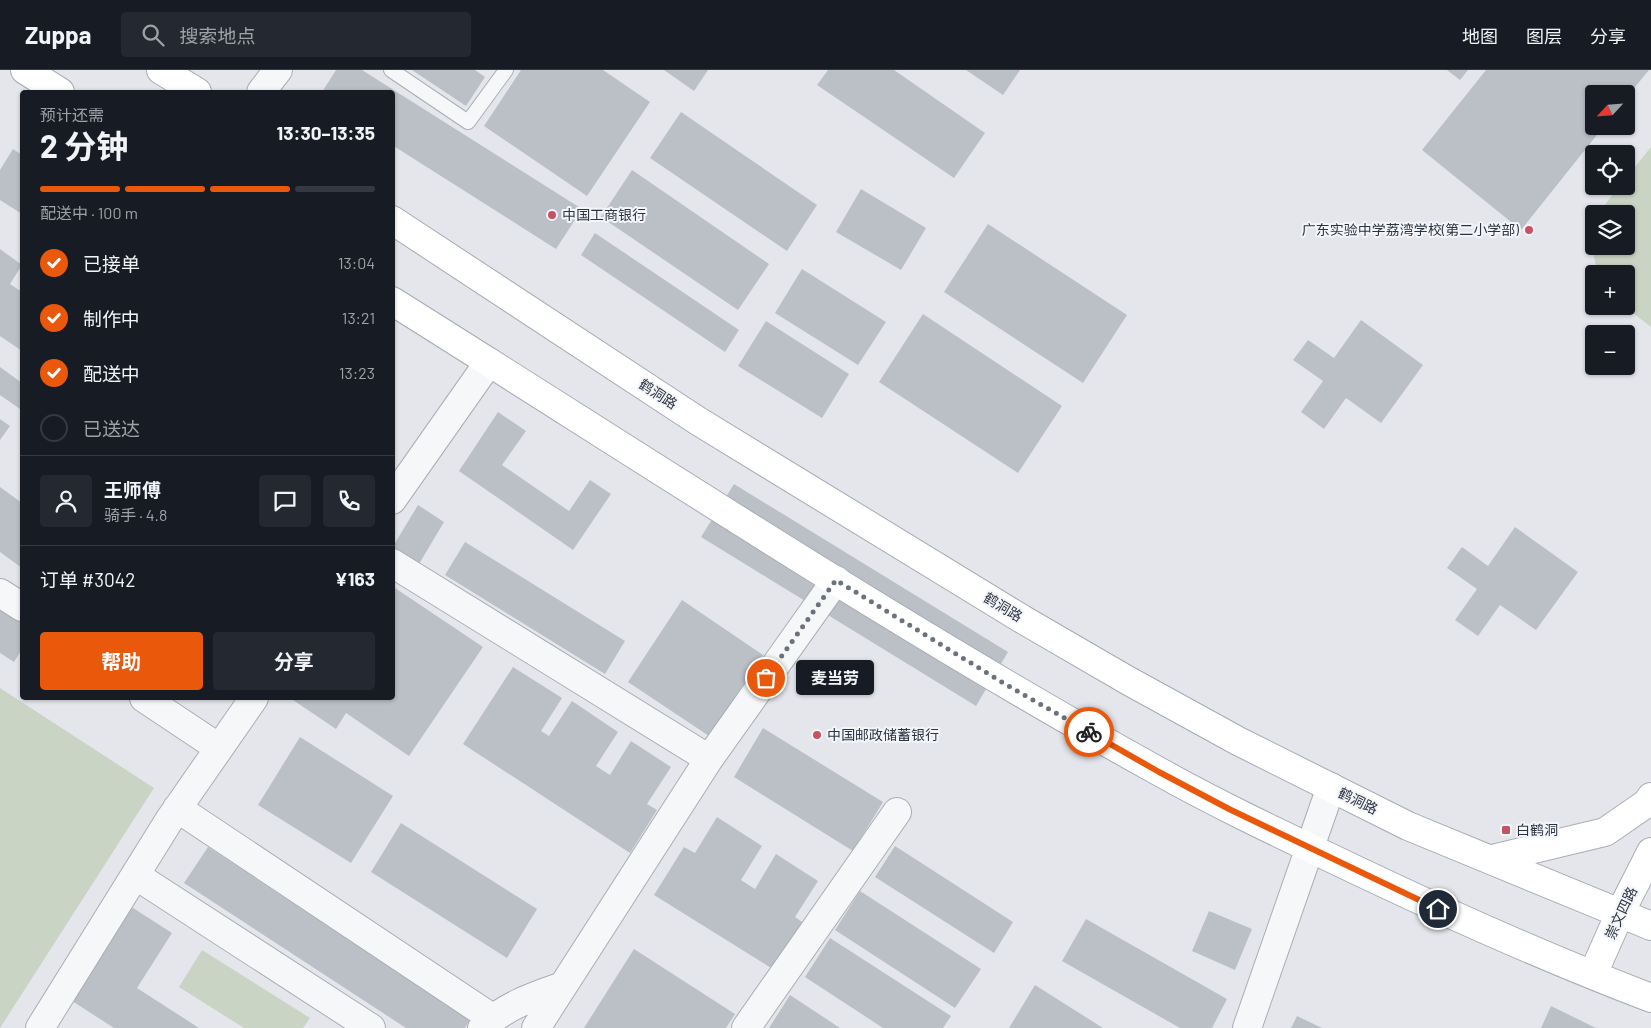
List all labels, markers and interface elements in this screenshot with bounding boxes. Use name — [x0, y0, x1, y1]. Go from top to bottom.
search box — [121, 12, 471, 57]
text: Zuppa — [25, 20, 91, 49]
icon: search — [139, 21, 167, 49]
text: 搜索地点 — [179, 24, 255, 47]
text: 地图 — [1462, 25, 1498, 47]
text: 图层 — [1526, 25, 1562, 47]
text: 分享 — [1590, 25, 1626, 47]
north arrow — [1585, 85, 1635, 135]
map controls — [1585, 85, 1635, 375]
text: 预计还需 — [40, 105, 104, 124]
text: 13:30–13:35 — [277, 121, 375, 144]
text: 2 分钟 — [40, 126, 128, 164]
button: locate — [1585, 145, 1635, 195]
text: 配送中 · 100 m — [40, 203, 138, 222]
button: layers — [1585, 205, 1635, 255]
place label: 中国工商银行 — [562, 206, 646, 223]
marker: 中国工商银行 — [546, 209, 558, 221]
place label: 广东实验中学荔湾学校(第二小学部) — [1302, 221, 1519, 238]
marker: 广东实验中学荔湾学校(第二小学部) — [1523, 224, 1535, 236]
icon: check — [40, 249, 68, 277]
text: 已接单 — [83, 252, 140, 275]
text: 13:04 — [338, 253, 375, 272]
button: + — [1585, 265, 1635, 315]
icon: check — [40, 304, 68, 332]
text: 制作中 — [83, 307, 140, 330]
text: 13:21 — [342, 308, 375, 327]
button: − — [1585, 325, 1635, 375]
icon: check — [40, 359, 68, 387]
text: 配送中 — [83, 362, 140, 385]
text: 13:23 — [339, 363, 375, 382]
street label: 鹤洞路 — [636, 375, 681, 412]
text: 已送达 — [83, 417, 140, 440]
button: person — [40, 475, 92, 527]
button: chat — [259, 475, 311, 527]
button: phone — [323, 475, 375, 527]
text: 王师傅 — [104, 478, 161, 501]
text: 骑手 · 4.8 — [104, 505, 167, 524]
text: ¥163 — [335, 567, 375, 590]
text: 订单 #3042 — [40, 568, 136, 591]
street label: 鹤洞路 — [981, 588, 1026, 625]
button: 帮助 — [40, 632, 203, 690]
button: 分享 — [213, 632, 375, 690]
pin — [745, 657, 787, 699]
callout: 麦当劳 — [796, 660, 874, 696]
icon: bag — [752, 664, 780, 692]
text: 麦当劳 — [811, 668, 859, 687]
courier — [1064, 707, 1114, 757]
icon: bike — [1075, 718, 1103, 746]
place label: 中国邮政储蓄银行 — [827, 726, 939, 743]
marker: 中国邮政储蓄银行 — [811, 729, 823, 741]
street label: 鹤洞路 — [1336, 784, 1381, 817]
place label: 白鹤洞 — [1516, 821, 1558, 838]
marker: 白鹤洞 — [1500, 824, 1512, 836]
street label: 崇文四路 — [1601, 884, 1640, 942]
pin — [1417, 888, 1459, 930]
icon: home — [1424, 895, 1452, 923]

